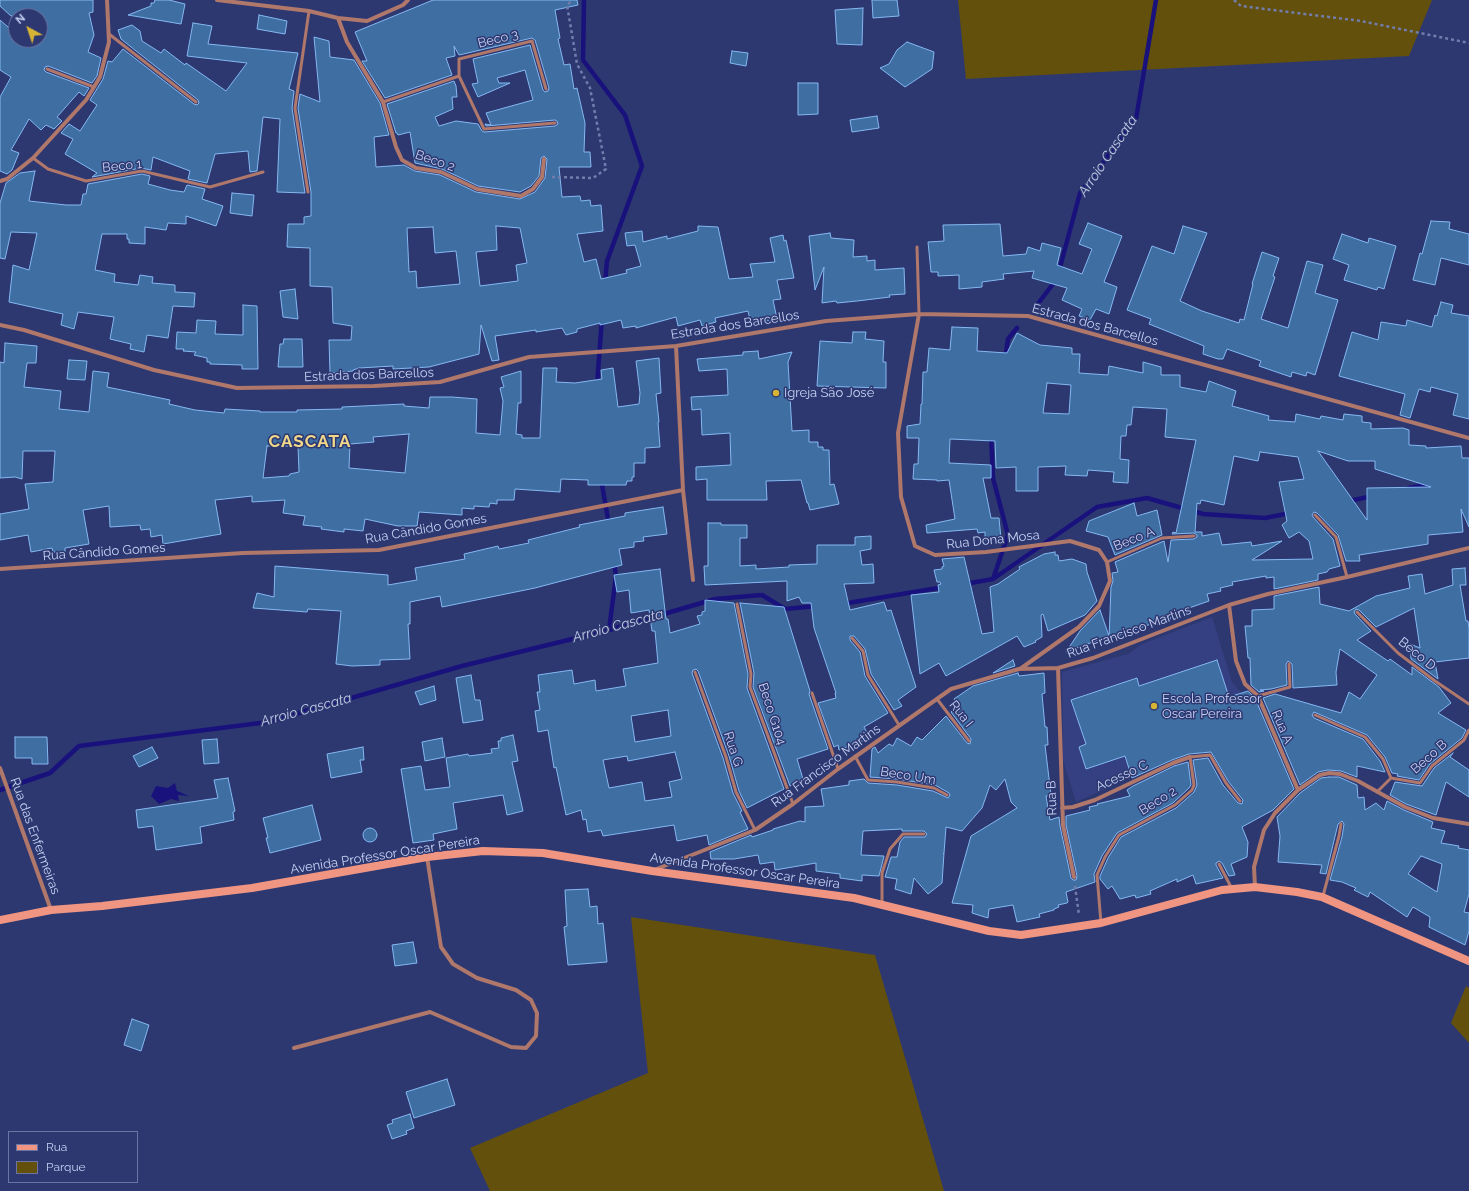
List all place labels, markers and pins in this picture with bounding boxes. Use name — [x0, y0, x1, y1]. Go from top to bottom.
place label: Igreja São José — [784, 385, 874, 401]
marker: Igreja São José — [771, 388, 781, 398]
place label: Escola Professor Oscar Pereira — [1162, 691, 1262, 722]
marker: Escola Professor Oscar Pereira — [1149, 701, 1159, 711]

